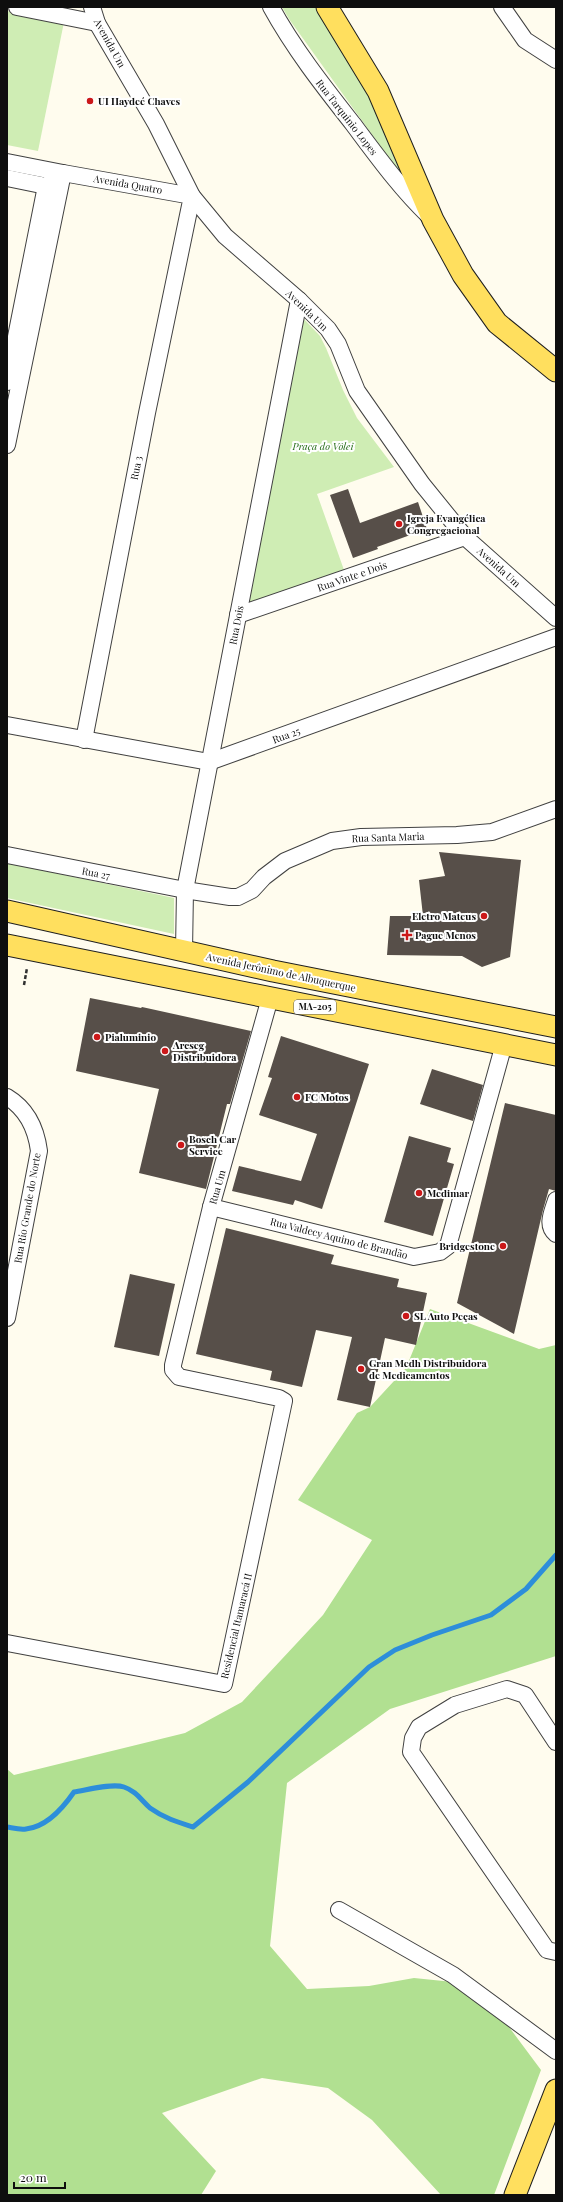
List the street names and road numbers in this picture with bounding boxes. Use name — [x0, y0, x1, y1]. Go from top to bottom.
street label: Avenida Um — [90, 15, 129, 70]
street label: Rua Tarquinio Lopes — [313, 76, 381, 158]
street label: Avenida Quatro — [91, 171, 164, 197]
street label: Avenida Um — [282, 286, 331, 334]
street label: Rua 3 — [127, 454, 145, 481]
street label: Avenida Um — [474, 543, 524, 590]
street label: Rua Vinte e Dois — [315, 558, 389, 594]
street label: Rua Dois — [225, 604, 247, 646]
street label: Rua 25 — [270, 724, 302, 746]
street label: Rua Santa Maria — [351, 829, 425, 845]
street label: Rua 27 — [81, 863, 111, 883]
street label: Avenida Jerônimo de Albuquerque — [204, 949, 357, 995]
road number: MA-205 — [294, 1000, 336, 1014]
street label: Rua Rio Grande do Norte — [10, 1152, 44, 1264]
street label: Rua Um — [205, 1168, 229, 1206]
street label: Rua Valdecy Aquino de Brandão — [269, 1214, 410, 1262]
street label: Residencial Itamaracá II — [217, 1572, 255, 1680]

